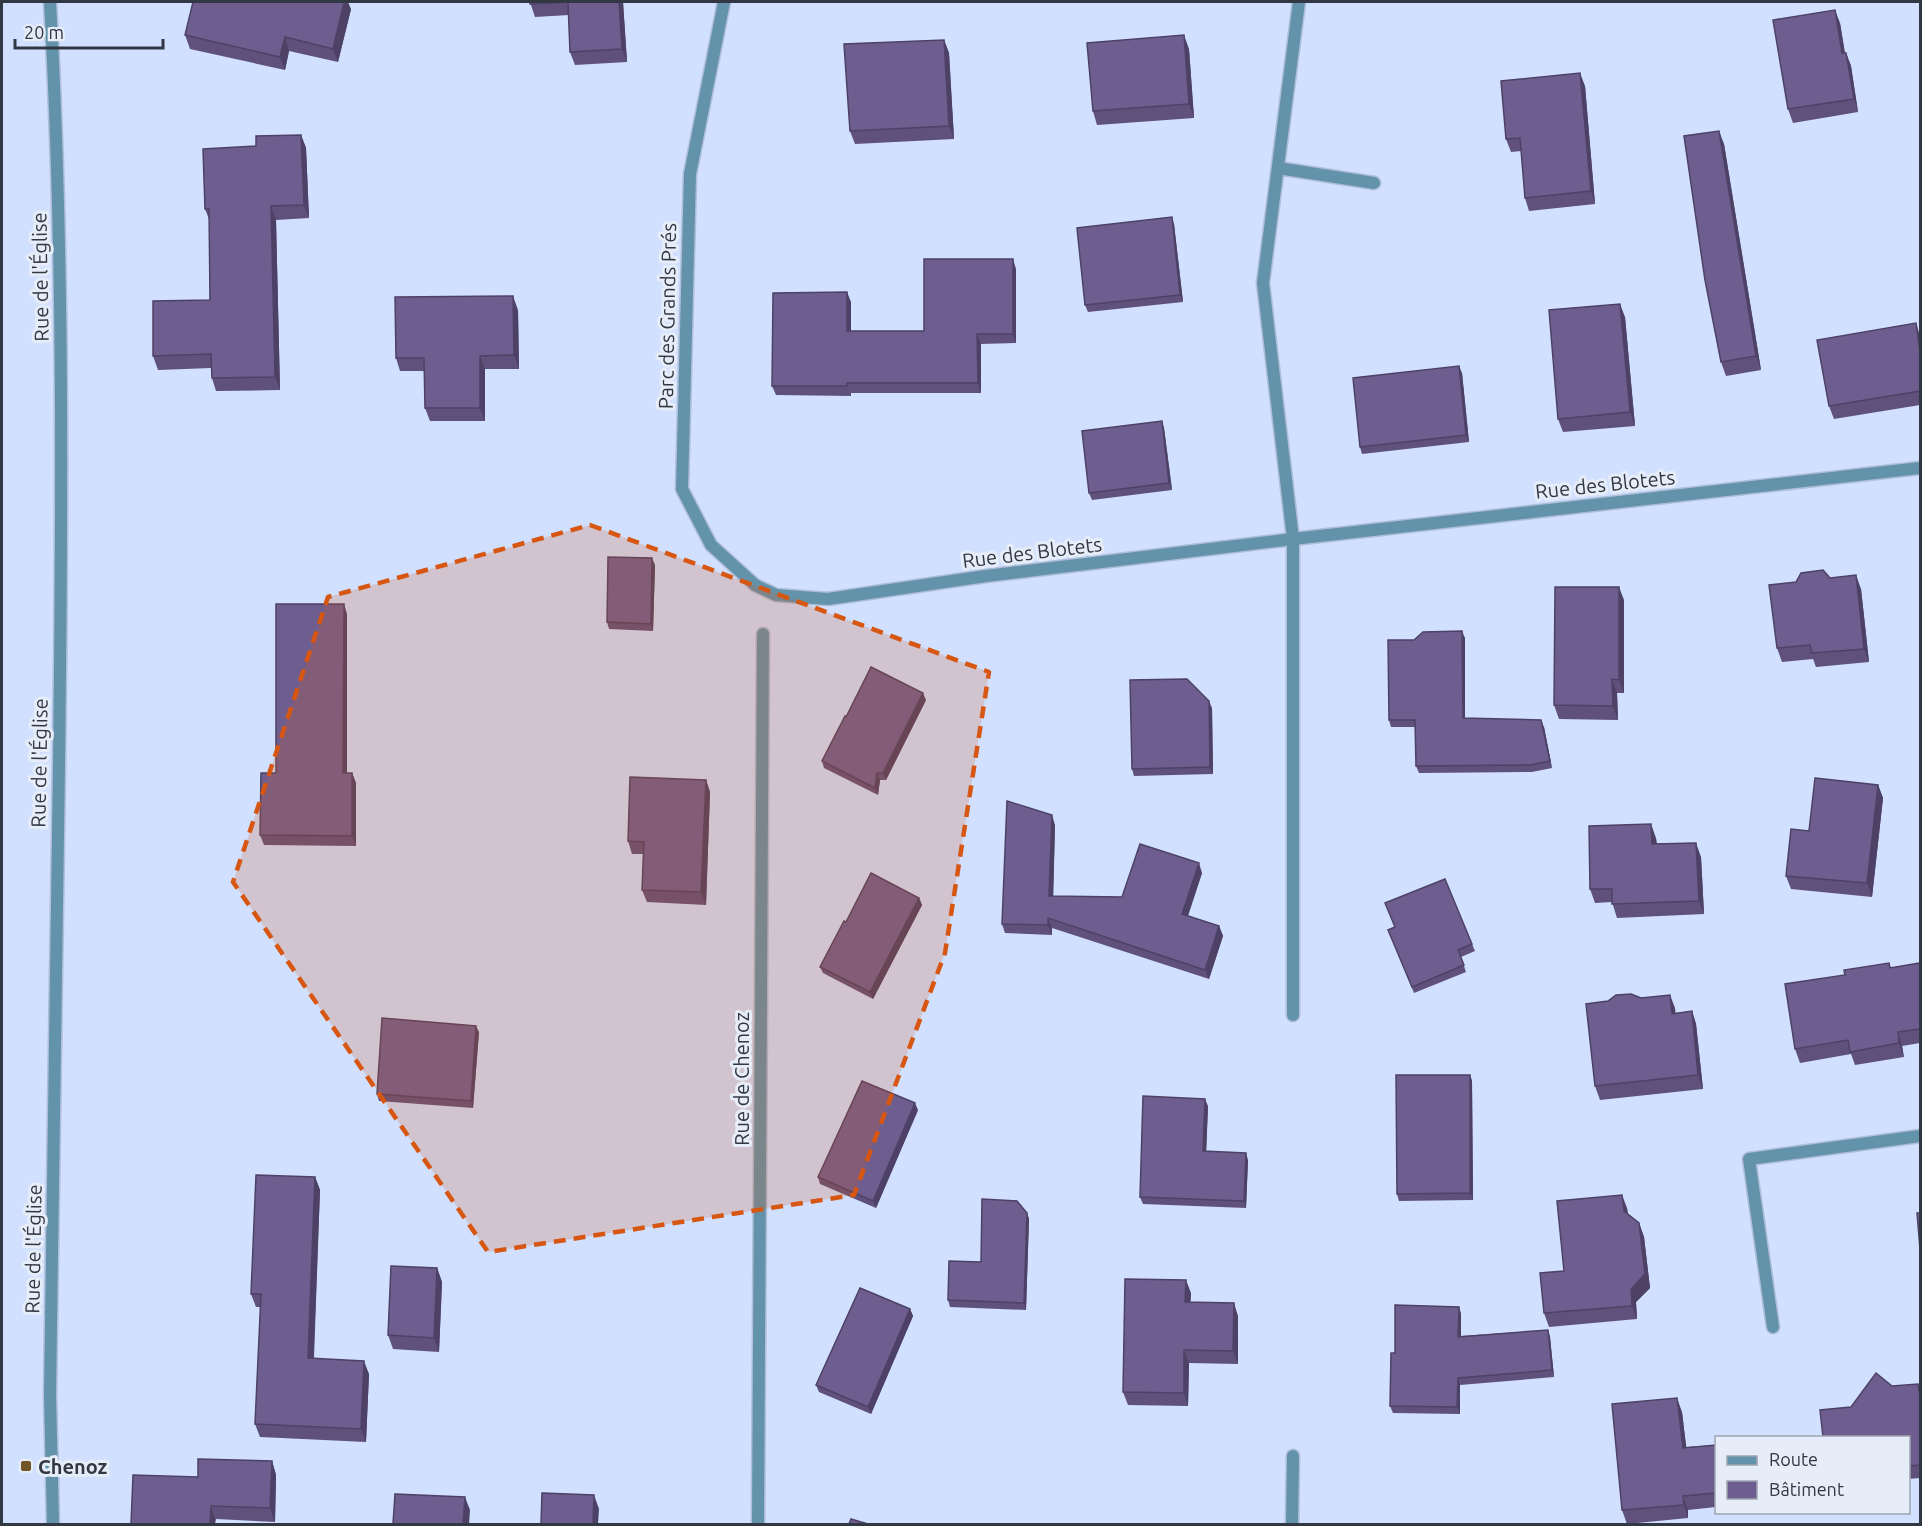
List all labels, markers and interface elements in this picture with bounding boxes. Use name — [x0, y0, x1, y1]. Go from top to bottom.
scale bar — [15, 12, 164, 50]
text: 20 m — [24, 22, 64, 42]
street label: Rue de l'Église — [27, 212, 53, 342]
street label: Parc des Grands Prés — [654, 223, 680, 409]
street label: Rue des Blotets — [1534, 465, 1676, 503]
street label: Rue des Blotets — [961, 532, 1103, 572]
street label: Rue de l'Église — [26, 698, 52, 828]
street label: Rue de Chenoz — [730, 1012, 753, 1146]
street label: Rue de l'Église — [20, 1184, 46, 1314]
legend — [1715, 1436, 1910, 1514]
text: Route — [1769, 1449, 1818, 1469]
place label: Chenoz — [38, 1455, 108, 1478]
marker: Chenoz — [19, 1459, 33, 1473]
text: Bâtiment — [1769, 1479, 1844, 1499]

